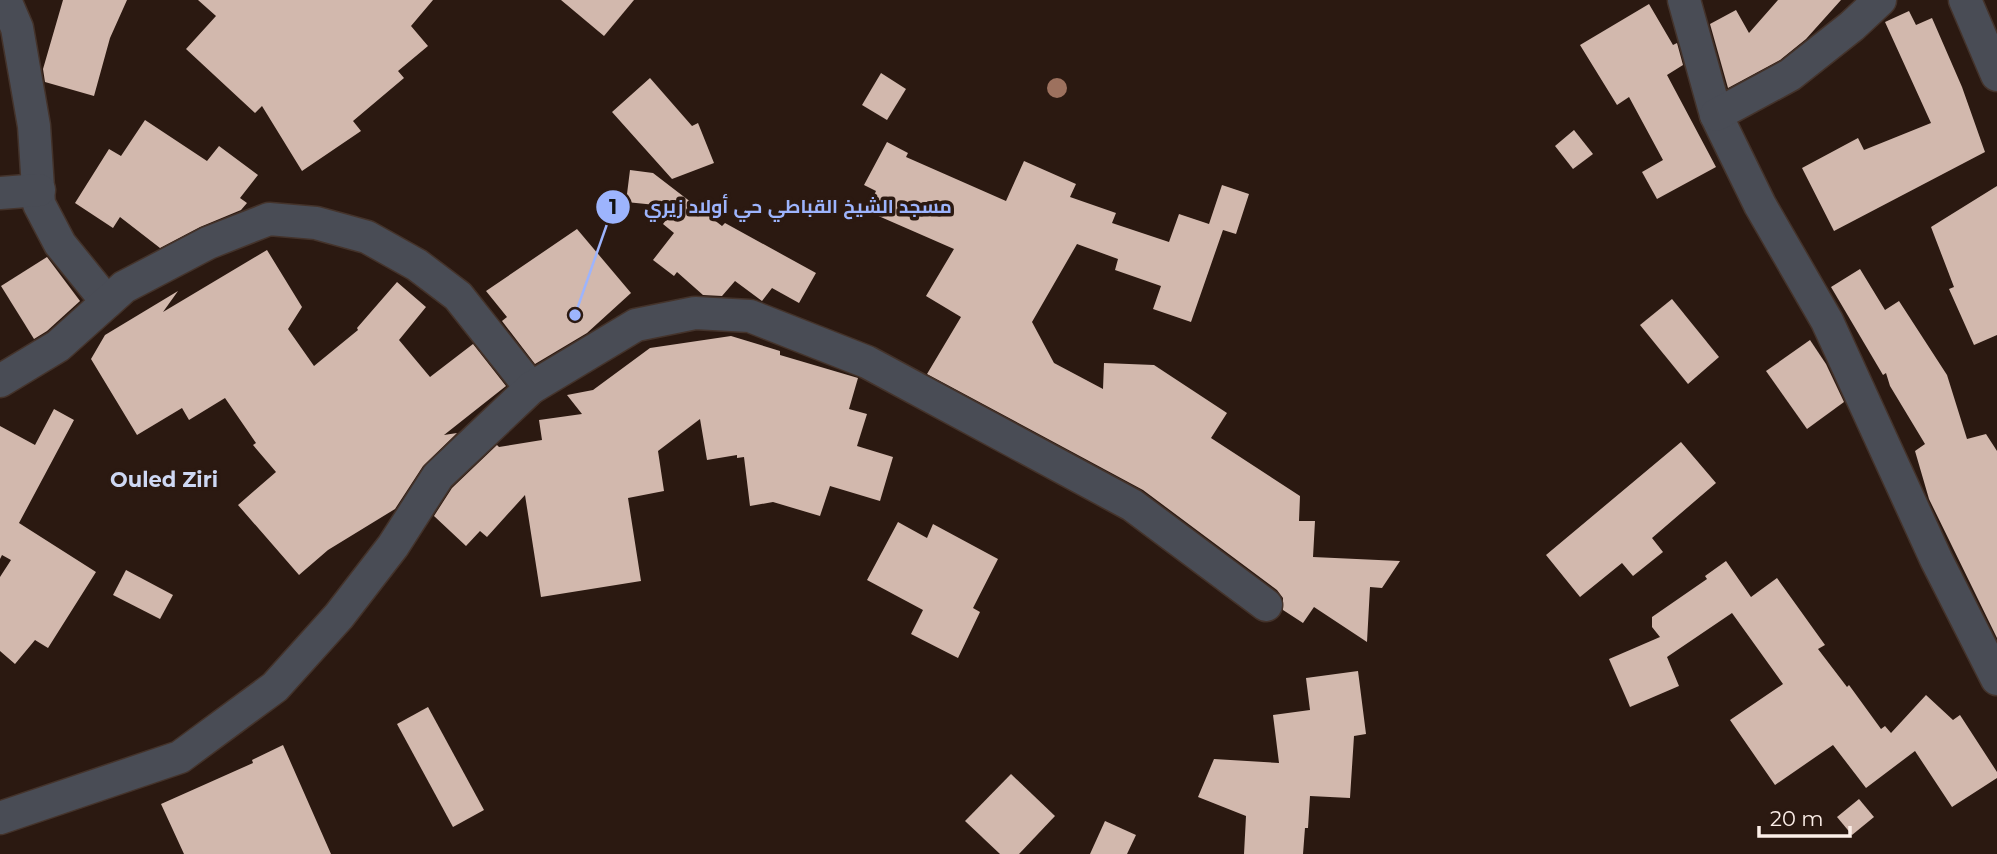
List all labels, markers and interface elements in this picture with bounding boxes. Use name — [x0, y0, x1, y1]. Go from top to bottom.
callout: مسجد الشيخ القباطي حي أولاد زيري — [596, 187, 966, 227]
text: مسجد الشيخ القباطي حي أولاد زيري — [644, 193, 952, 222]
text: 1 — [609, 194, 617, 219]
district label: Ouled Ziri — [110, 467, 218, 492]
scale bar — [1759, 794, 1850, 838]
text: 20 m — [1770, 806, 1824, 831]

